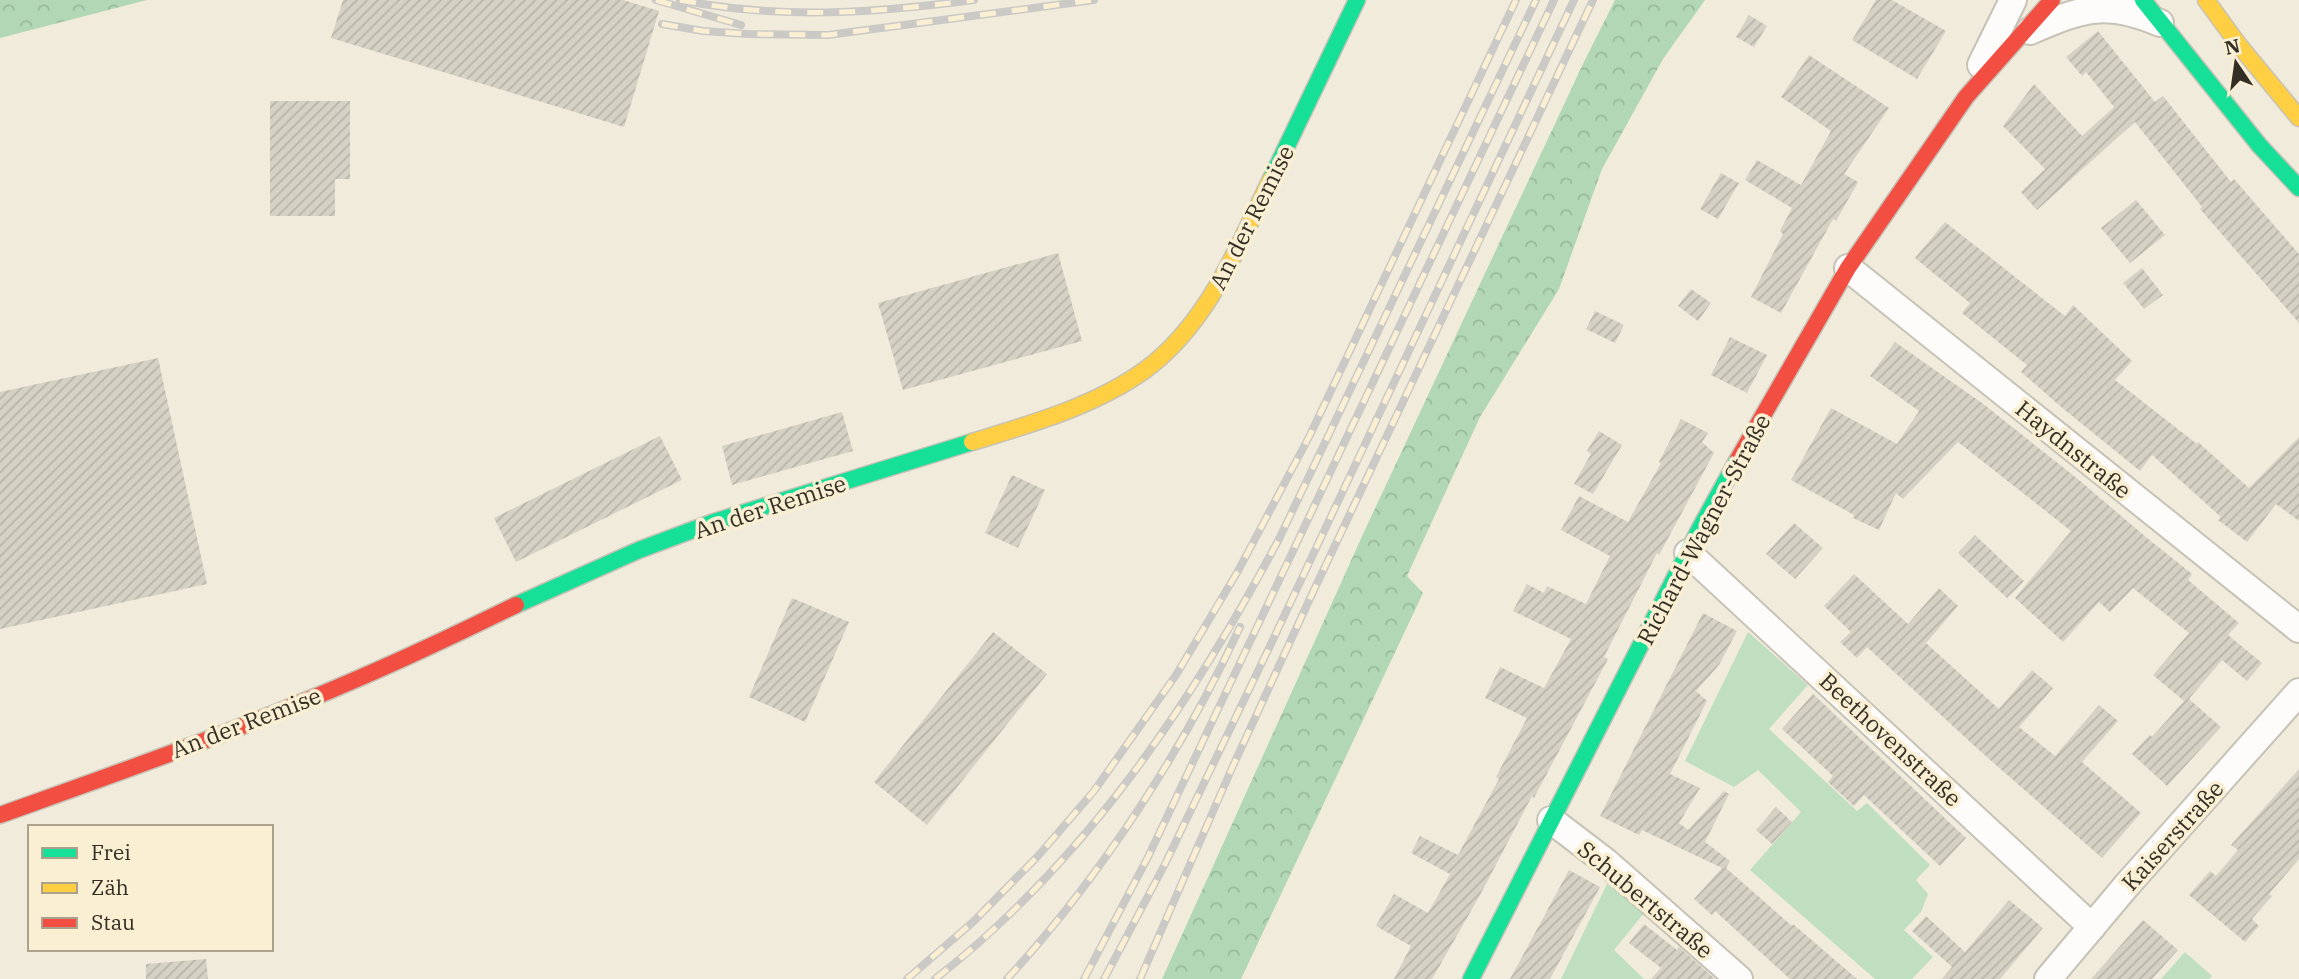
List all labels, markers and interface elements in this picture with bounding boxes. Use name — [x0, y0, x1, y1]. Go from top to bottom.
north arrow — [2201, 28, 2271, 98]
text: N — [2222, 33, 2242, 60]
street label: An der Remise — [1202, 140, 1300, 294]
street label: Haydnstraße — [2010, 393, 2138, 505]
street label: Richard-Wagner-Straße — [1629, 409, 1777, 649]
street label: An der Remise — [690, 467, 850, 545]
street label: Beethovenstraße — [1814, 666, 1968, 812]
street label: An der Remise — [167, 680, 325, 764]
street label: Kaiserstraße — [2115, 774, 2229, 896]
legend — [28, 825, 273, 951]
street label: Schubertstraße — [1572, 834, 1720, 964]
text: Frei — [91, 838, 131, 866]
text: Zäh — [91, 873, 129, 901]
text: Stau — [91, 908, 135, 936]

